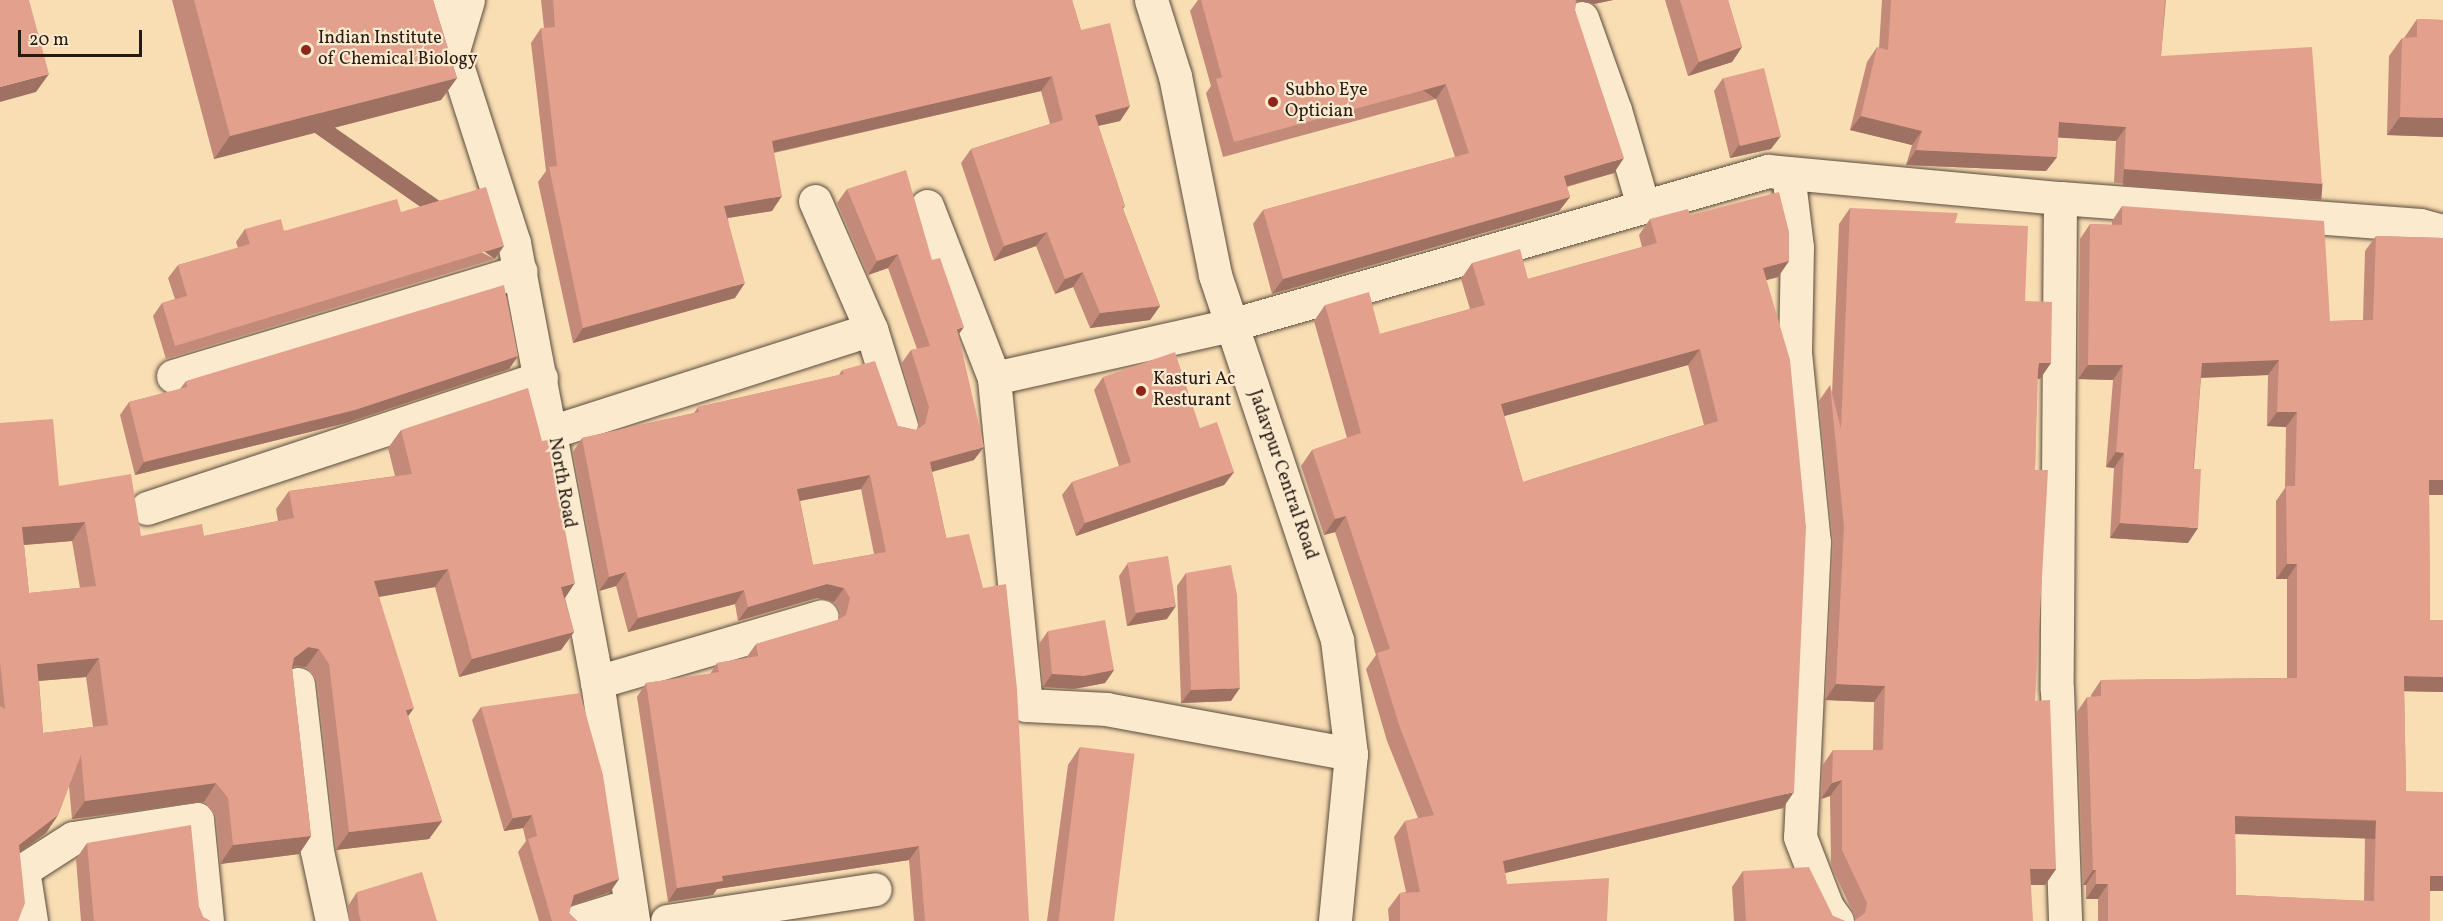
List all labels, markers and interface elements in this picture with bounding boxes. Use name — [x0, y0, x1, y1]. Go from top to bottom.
scale bar — [21, 18, 146, 56]
text: 20 m — [29, 28, 69, 53]
place label: Indian Institute of Chemical Biology — [318, 29, 476, 72]
marker: Indian Institute of Chemical Biology — [299, 43, 313, 57]
place label: Subho Eye Optician — [1285, 81, 1368, 124]
marker: Subho Eye Optician — [1266, 95, 1280, 109]
place label: Kasturi Ac Resturant — [1153, 370, 1235, 412]
marker: Kasturi Ac Resturant — [1134, 384, 1148, 398]
street label: Jadavpur Central Road — [1243, 387, 1321, 563]
street label: North Road — [542, 436, 580, 530]

